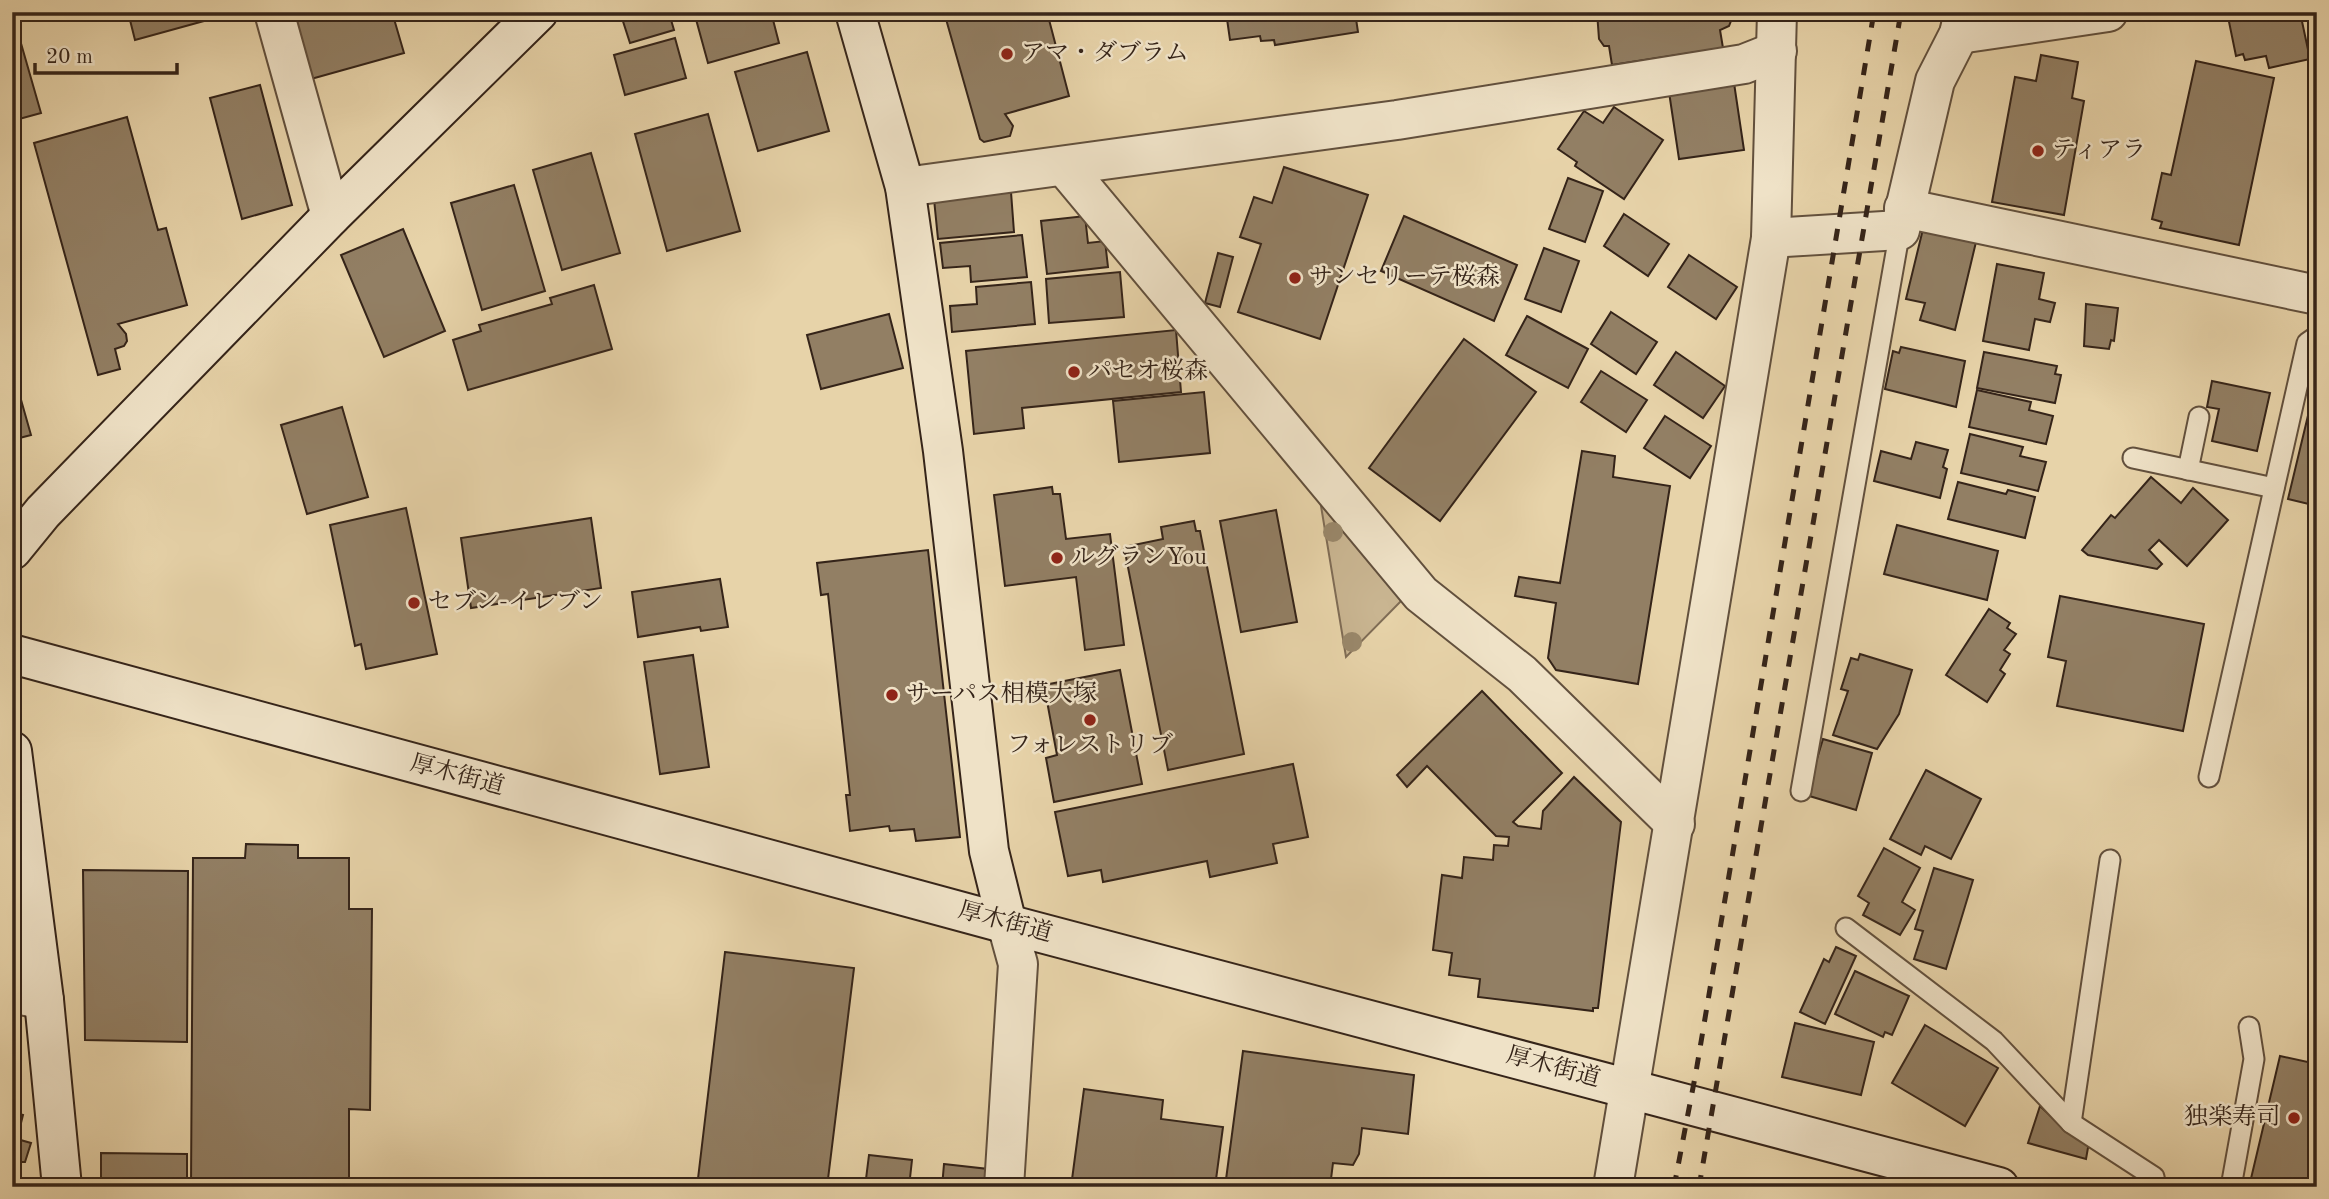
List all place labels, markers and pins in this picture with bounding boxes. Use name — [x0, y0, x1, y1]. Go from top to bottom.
place label: アマ・ダブラム — [1021, 40, 1189, 66]
marker: アマ・ダブラム — [999, 46, 1015, 62]
place label: ティアラ — [2052, 139, 2146, 163]
marker: ティアラ — [2030, 143, 2046, 159]
place label: サンセリーテ桜森 — [1309, 263, 1500, 290]
marker: サンセリーテ桜森 — [1287, 270, 1303, 286]
place label: パセオ桜森 — [1088, 357, 1208, 384]
marker: パセオ桜森 — [1066, 364, 1082, 380]
place label: ルグランYou — [1071, 544, 1207, 570]
marker: ルグランYou — [1049, 550, 1065, 566]
place label: セブン-イレブン — [428, 589, 603, 615]
marker: セブン-イレブン — [406, 595, 422, 611]
place label: サーパス相模大塚 — [906, 680, 1097, 707]
marker: サーパス相模大塚 — [884, 687, 900, 703]
marker: フォレストリブ — [1082, 712, 1098, 728]
place label: フォレストリブ — [1007, 732, 1173, 758]
place label: 独楽寿司 — [2184, 1103, 2280, 1130]
marker: 独楽寿司 — [2286, 1110, 2302, 1126]

